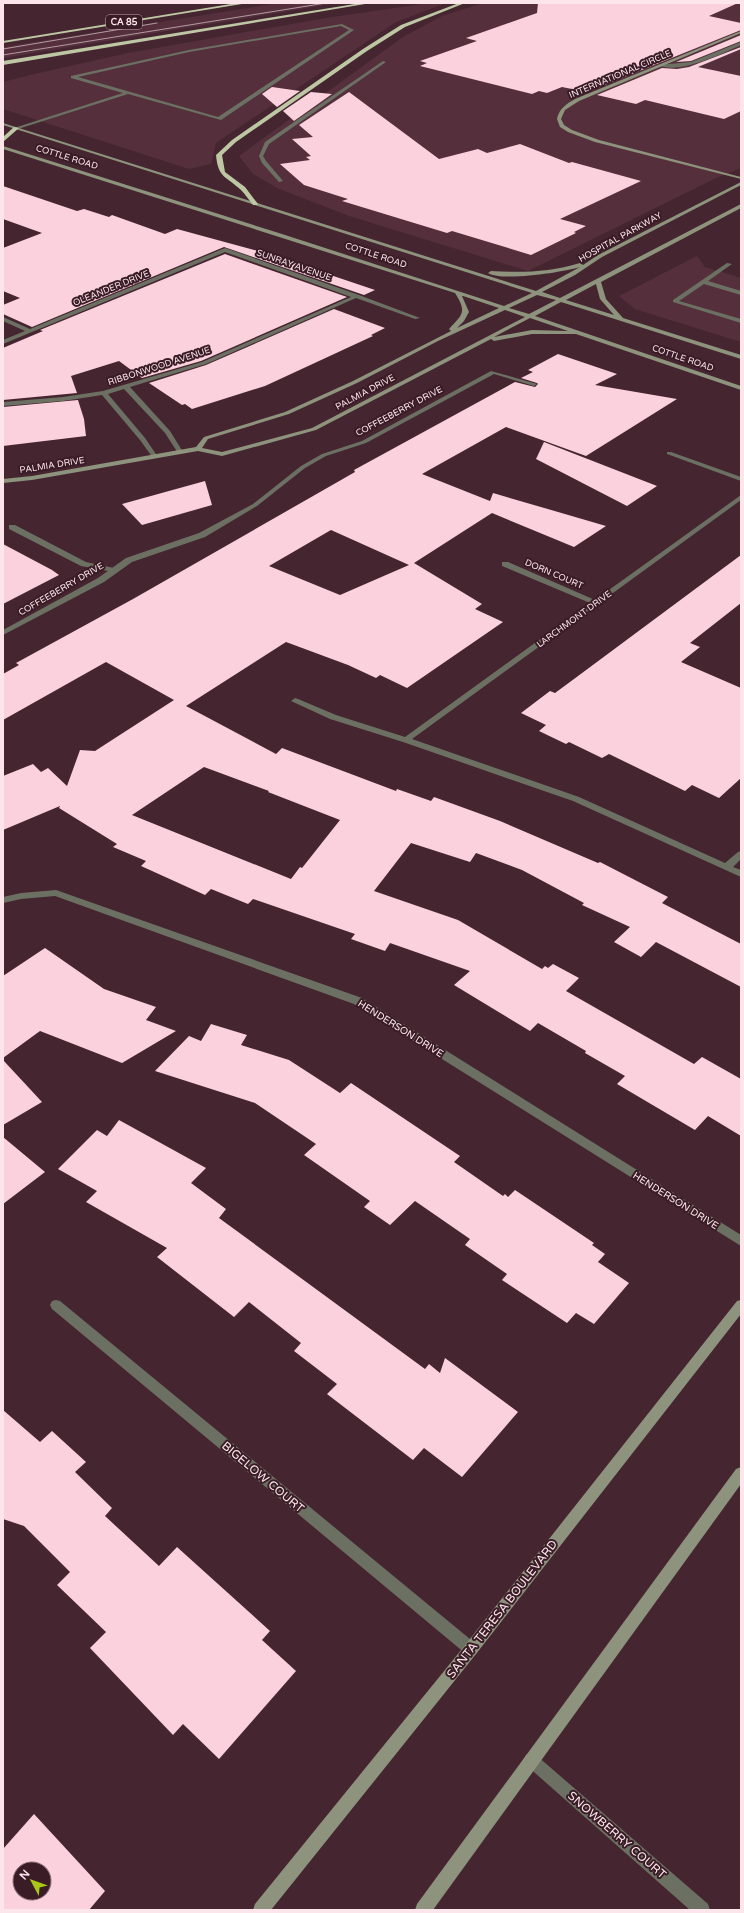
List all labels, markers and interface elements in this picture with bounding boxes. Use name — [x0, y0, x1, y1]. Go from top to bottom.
road number: CA 85 — [106, 15, 142, 29]
street label: INTERNATIONAL CIRCLE — [567, 48, 673, 101]
street label: COTTLE ROAD — [34, 143, 99, 172]
street label: HOSPITAL PARKWAY — [577, 210, 664, 265]
street label: COTTLE ROAD — [344, 240, 408, 271]
street label: SUNRAY AVENUE — [255, 248, 333, 284]
street label: OLEANDER DRIVE — [72, 268, 151, 309]
street label: COTTLE ROAD — [651, 343, 715, 374]
street label: RIBBONWOOD AVENUE — [107, 345, 212, 388]
street label: PALMIA DRIVE — [334, 372, 397, 413]
street label: COFFEEBERRY DRIVE — [354, 384, 445, 439]
street label: PALMIA DRIVE — [19, 455, 86, 476]
street label: DORN COURT — [523, 557, 585, 592]
street label: COFFEEBERRY DRIVE — [17, 560, 106, 618]
street label: LARCHMONT DRIVE — [535, 588, 614, 650]
street label: HENDERSON DRIVE — [355, 998, 445, 1060]
street label: HENDERSON DRIVE — [630, 1170, 720, 1232]
street label: BIGELOW COURT — [219, 1438, 308, 1516]
street label: SANTA TERESA BOULEVARD — [444, 1537, 560, 1681]
street label: SNOWBERRY COURT — [565, 1789, 669, 1882]
north arrow — [12, 1861, 52, 1901]
text: N — [17, 1867, 33, 1882]

